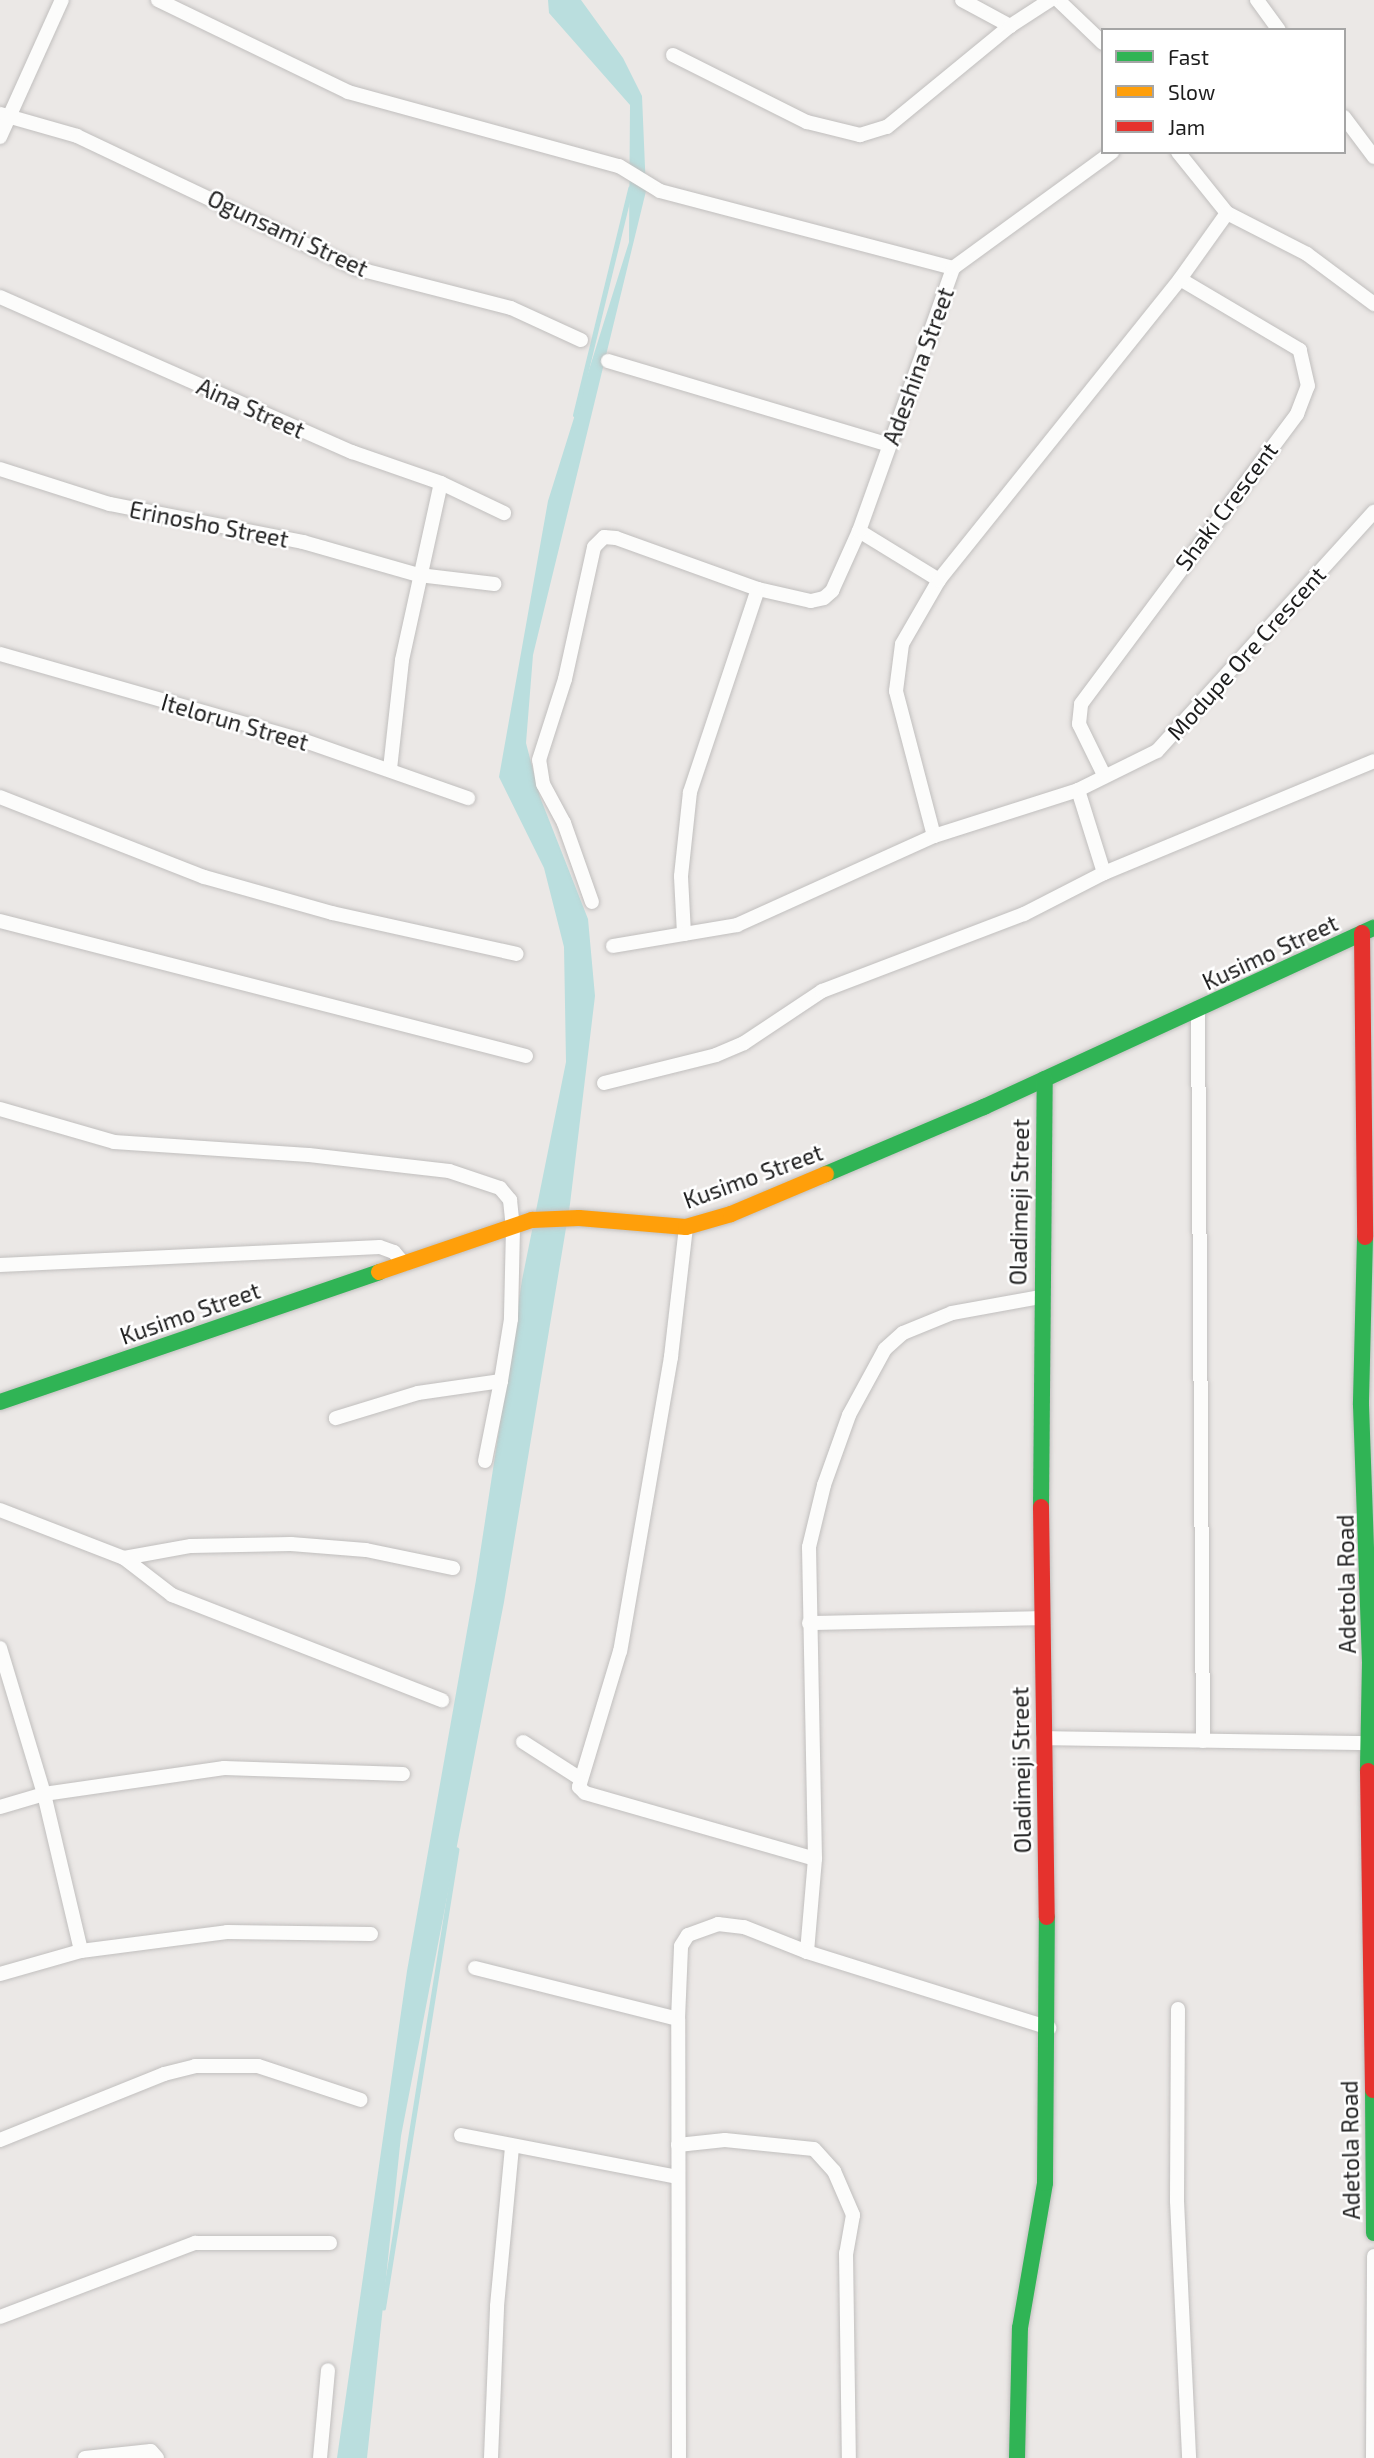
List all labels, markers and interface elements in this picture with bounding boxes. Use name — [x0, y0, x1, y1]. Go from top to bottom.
legend — [1101, 28, 1346, 154]
text: Fast — [1168, 44, 1209, 69]
text: Slow — [1168, 79, 1215, 104]
text: Jam — [1168, 114, 1205, 139]
street label: Ogunsami Street — [203, 184, 373, 282]
street label: Adeshina Street — [877, 283, 959, 449]
street label: Aina Street — [193, 372, 309, 444]
street label: Shaki Crescent — [1169, 437, 1283, 575]
street label: Erinosho Street — [127, 495, 291, 553]
street label: Modupe Ore Crescent — [1161, 561, 1331, 745]
street label: Itelorun Street — [158, 688, 312, 756]
street label: Kusimo Street — [1198, 909, 1342, 995]
street label: Oladimeji Street — [1004, 1118, 1034, 1286]
street label: Kusimo Street — [680, 1138, 826, 1214]
street label: Kusimo Street — [116, 1276, 264, 1350]
street label: Adetola Road — [1331, 1514, 1361, 1654]
street label: Oladimeji Street — [1006, 1686, 1036, 1854]
street label: Adetola Road — [1335, 2080, 1365, 2220]

